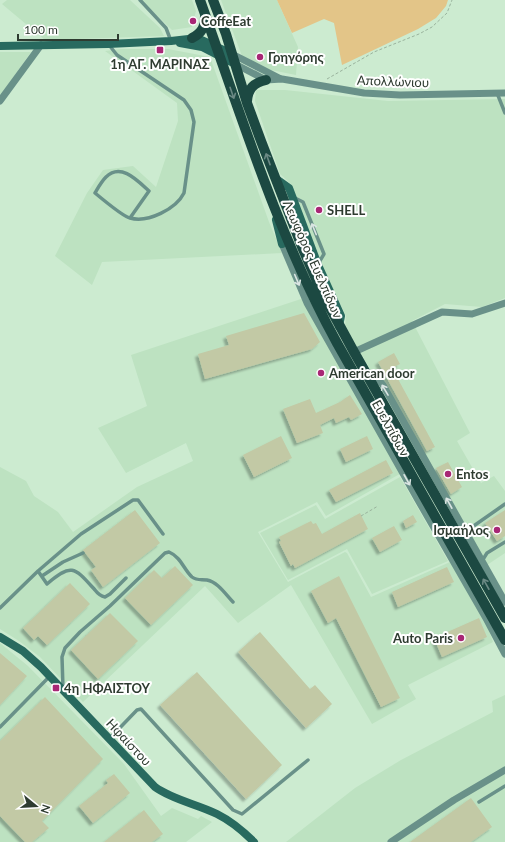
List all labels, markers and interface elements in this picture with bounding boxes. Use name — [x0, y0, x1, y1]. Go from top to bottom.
place label: CoffeEat — [201, 13, 251, 29]
scale bar — [18, 16, 118, 42]
marker: CoffeEat — [188, 16, 198, 26]
text: 100 m — [24, 22, 58, 37]
marker: 1η ΑΓ. ΜΑΡΙΝΑΣ — [155, 45, 165, 55]
place label: Γρηγόρης — [268, 49, 324, 65]
marker: Γρηγόρης — [255, 52, 265, 62]
place label: 1η ΑΓ. ΜΑΡΙΝΑΣ — [110, 56, 210, 72]
street label: Απολλώνιου — [357, 72, 429, 90]
one-way arrow — [229, 87, 237, 99]
one-way arrow — [263, 154, 271, 166]
street label: Λεωφόρος Ευελπίδων — [280, 197, 346, 321]
place label: SHELL — [327, 202, 365, 218]
marker: SHELL — [314, 205, 324, 215]
one-way arrow — [309, 224, 317, 236]
one-way arrow — [294, 273, 302, 285]
place label: American door — [328, 365, 415, 381]
marker: American door — [316, 368, 326, 378]
one-way arrow — [380, 384, 388, 396]
street label: Ευελπίδων — [369, 397, 413, 459]
place label: Entos — [456, 466, 489, 482]
marker: Entos — [443, 469, 453, 479]
one-way arrow — [403, 474, 411, 486]
one-way arrow — [444, 497, 452, 509]
place label: Ισμαήλος — [433, 522, 489, 538]
marker: Ισμαήλος — [492, 525, 502, 535]
one-way arrow — [481, 579, 489, 591]
place label: Auto Paris — [392, 630, 453, 646]
marker: Auto Paris — [456, 633, 466, 643]
place label: 4η ΗΦΑΙΣΤΟΥ — [64, 680, 150, 696]
marker: 4η ΗΦΑΙΣΤΟΥ — [51, 683, 61, 693]
street label: Ηφαίστου — [103, 715, 155, 769]
north arrow — [16, 786, 56, 826]
text: N — [38, 803, 53, 815]

